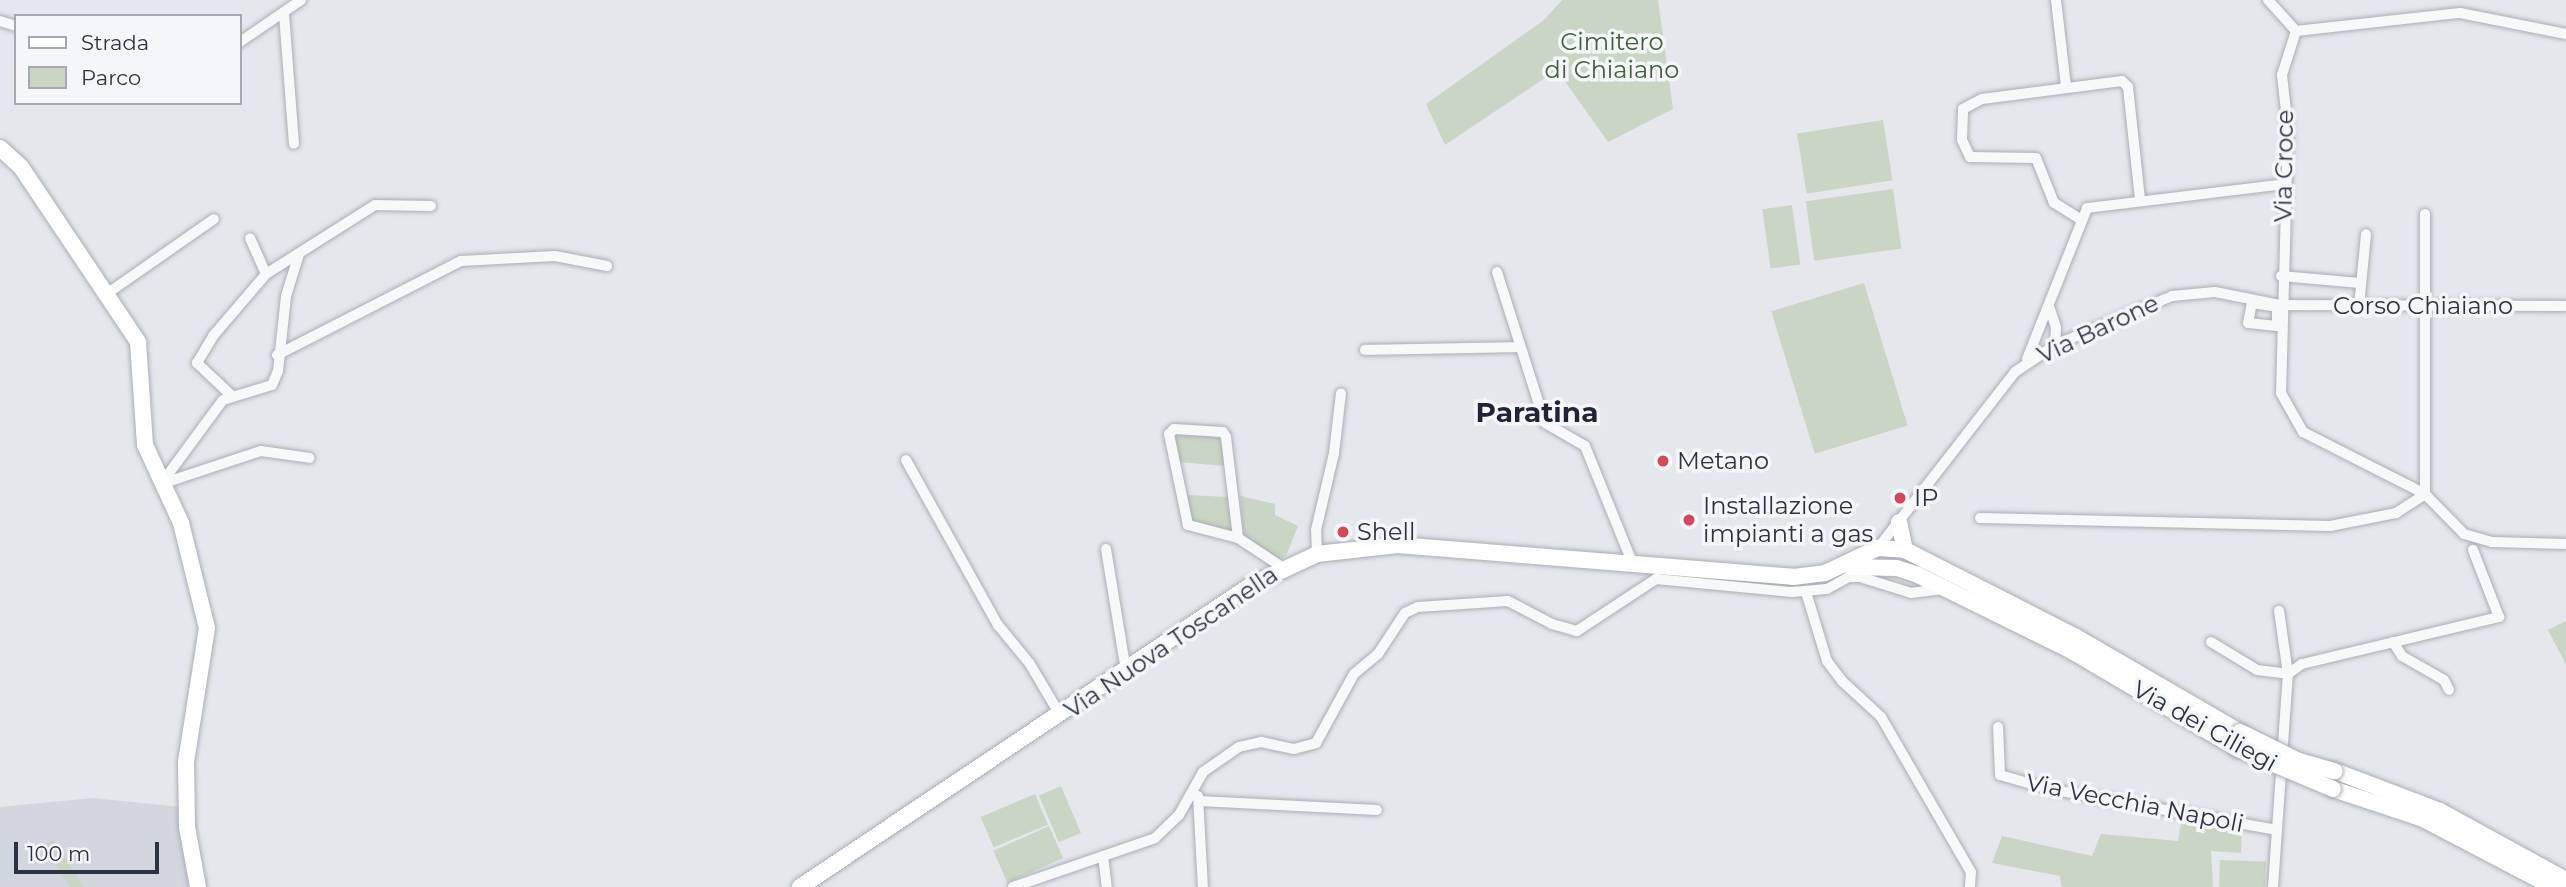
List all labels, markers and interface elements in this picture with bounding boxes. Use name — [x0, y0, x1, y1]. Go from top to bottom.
legend — [14, 14, 242, 105]
park label: Cimitero di Chiaiano — [1545, 28, 1679, 84]
text: Strada — [81, 30, 149, 55]
text: Parco — [81, 65, 141, 90]
street label: Via Croce — [2269, 110, 2299, 222]
street label: Via Barone — [2033, 288, 2163, 370]
street label: Corso Chiaiano — [2333, 292, 2513, 320]
district label: Paratina — [1476, 395, 1598, 429]
place label: Metano — [1677, 447, 1769, 475]
marker: Metano — [1655, 453, 1671, 469]
place label: IP — [1914, 484, 1938, 512]
marker: IP — [1892, 490, 1908, 506]
place label: Installazione impianti a gas — [1703, 492, 1873, 548]
marker: Installazione impianti a gas — [1681, 512, 1697, 528]
place label: Shell — [1357, 518, 1415, 546]
marker: Shell — [1335, 524, 1351, 540]
street label: Via Nuova Toscanella — [1059, 560, 1283, 724]
street label: Via dei Ciliegi — [2128, 674, 2282, 778]
street label: Via Vecchia Napoli — [2024, 768, 2246, 838]
scale bar — [18, 828, 163, 872]
text: 100 m — [27, 841, 90, 866]

